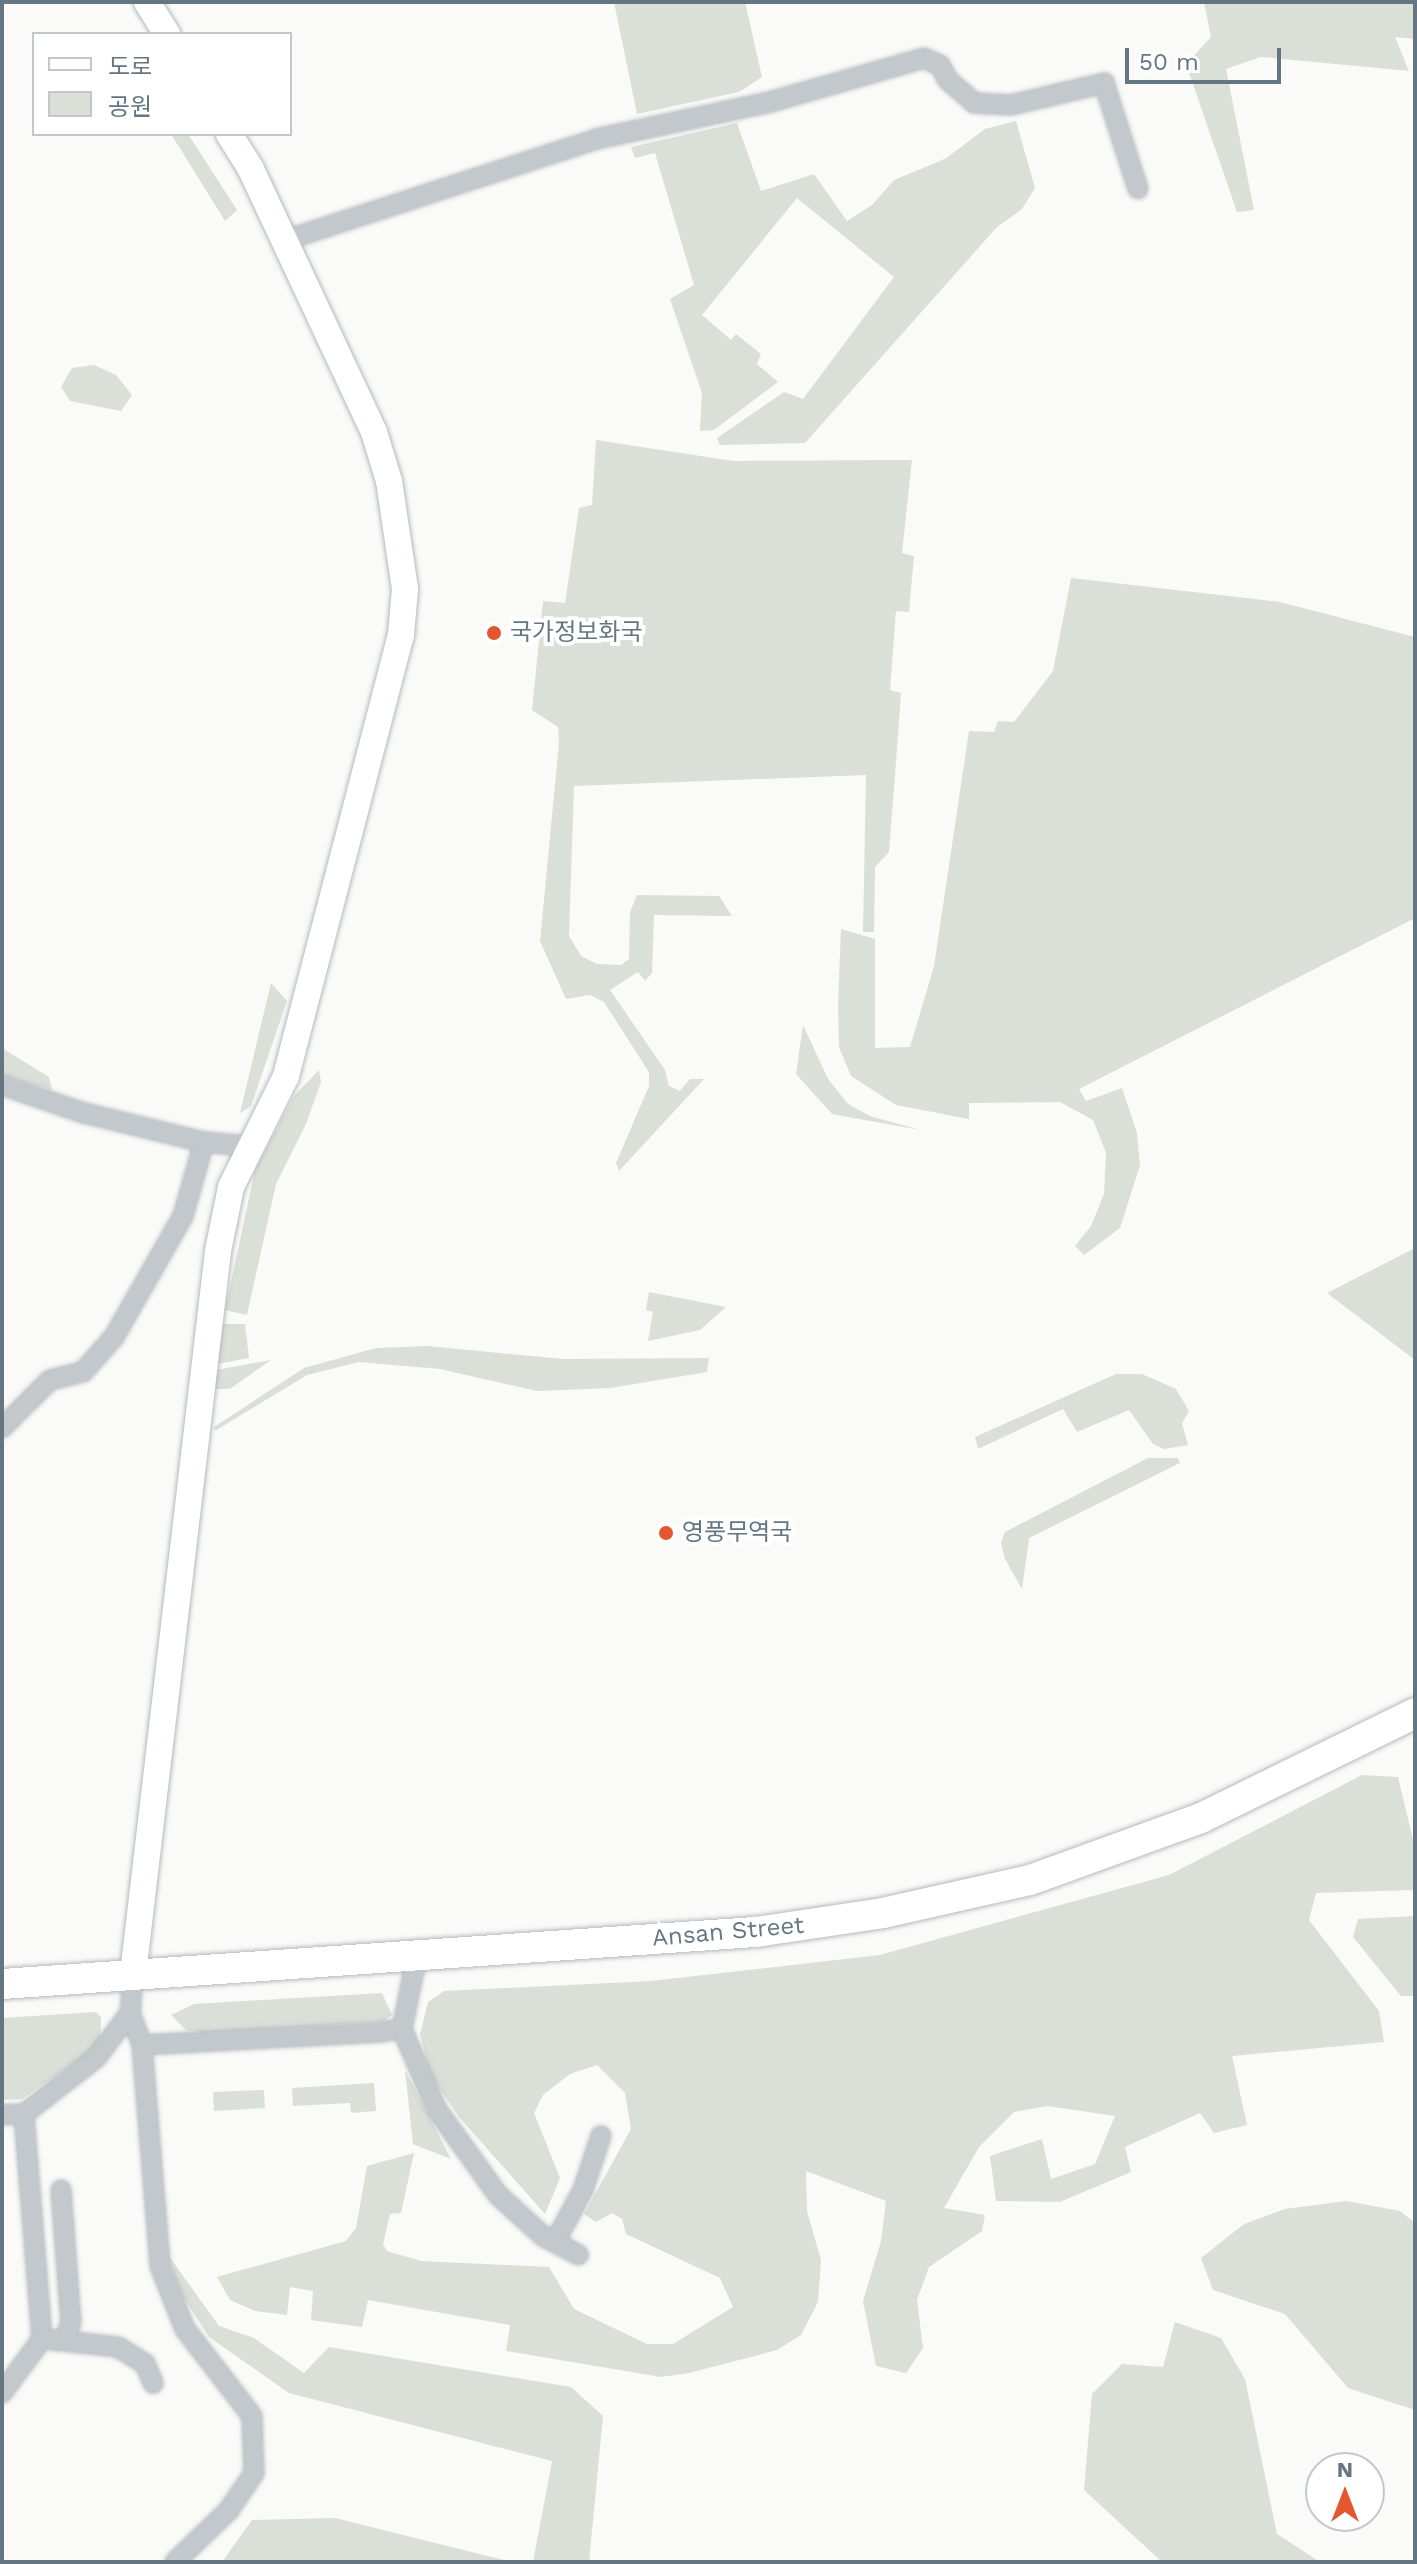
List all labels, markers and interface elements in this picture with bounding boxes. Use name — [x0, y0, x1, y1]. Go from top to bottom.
legend — [32, 32, 292, 136]
scale bar — [1129, 32, 1285, 82]
text: 50 m — [1139, 48, 1199, 76]
text: 도로 — [108, 53, 152, 81]
text: 공원 — [108, 93, 152, 121]
place label: 국가정보화국 — [510, 619, 642, 647]
marker: 국가정보화국 — [485, 624, 503, 642]
place label: 영풍무역국 — [682, 1519, 792, 1547]
marker: 영풍무역국 — [657, 1524, 675, 1542]
street label: Ansan Street — [651, 1911, 805, 1953]
north arrow — [1305, 2452, 1385, 2532]
text: N — [1337, 2457, 1353, 2482]

